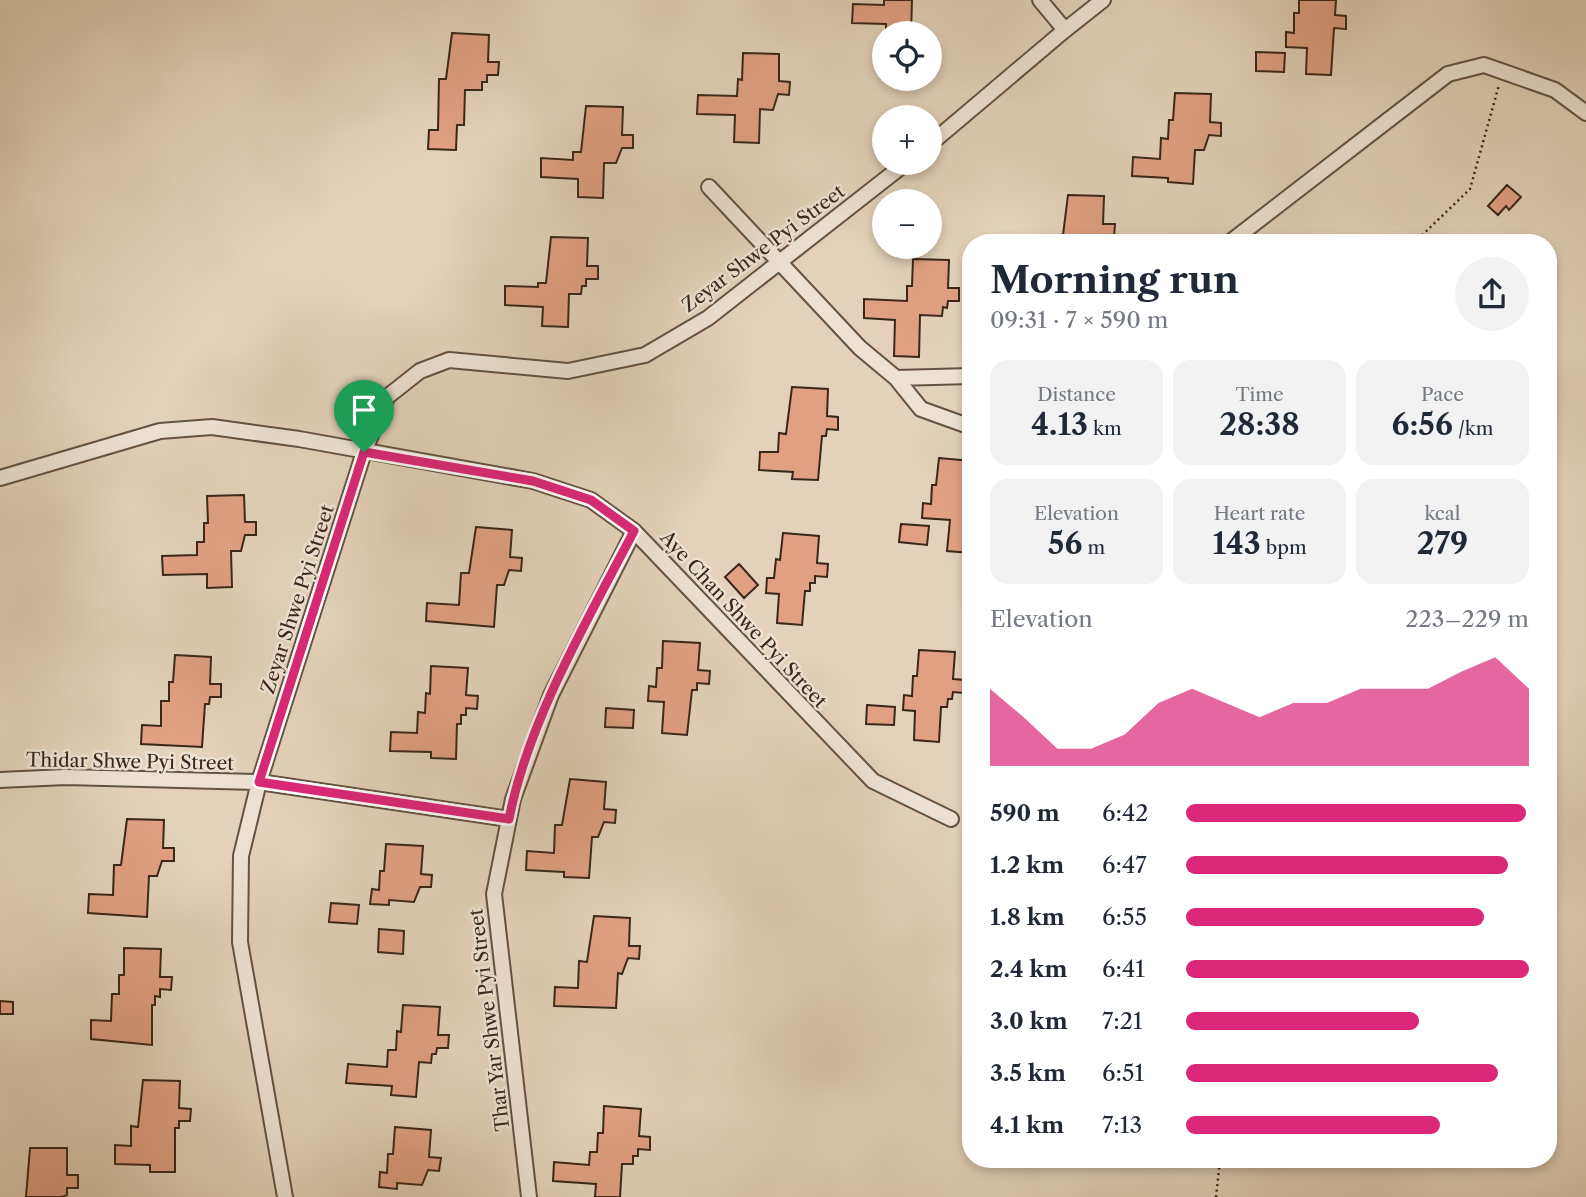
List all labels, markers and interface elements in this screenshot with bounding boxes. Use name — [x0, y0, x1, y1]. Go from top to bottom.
map controls — [872, 21, 942, 259]
button: locate — [872, 21, 942, 91]
button: + — [872, 105, 942, 175]
street label: Zeyar Shwe Pyi Street — [678, 180, 849, 317]
button: − — [872, 189, 942, 259]
text: Morning run — [990, 256, 1239, 303]
button: share — [1455, 257, 1529, 331]
text: 09:31 · 7 × 590 m — [990, 306, 1168, 334]
pin — [334, 380, 394, 452]
text: Distance — [1037, 383, 1116, 406]
text: Time — [1235, 383, 1284, 406]
text: Pace — [1421, 383, 1464, 406]
icon: arrive — [345, 391, 383, 429]
text: 4.13 — [1031, 406, 1088, 443]
text: 28:38 — [1219, 406, 1300, 443]
text: 6:56 — [1392, 406, 1453, 443]
text: km — [1088, 417, 1122, 440]
text: /km — [1453, 417, 1493, 440]
street label: Zeyar Shwe Pyi Street — [256, 501, 339, 697]
text: Elevation — [1034, 502, 1119, 525]
text: Heart rate — [1214, 502, 1305, 525]
text: kcal — [1425, 502, 1460, 525]
street label: Aye Chan Shwe Pyi Street — [655, 525, 832, 713]
text: 56 — [1048, 525, 1082, 562]
text: 143 — [1212, 525, 1261, 562]
text: 279 — [1417, 525, 1468, 562]
text: m — [1082, 536, 1105, 559]
text: bpm — [1261, 536, 1307, 559]
text: Elevation — [990, 605, 1093, 633]
text: 223–229 m — [1405, 605, 1529, 633]
street label: Thidar Shwe Pyi Street — [26, 748, 234, 775]
text: 590 m — [990, 799, 1060, 827]
text: 6:42 — [1102, 799, 1148, 827]
text: 1.2 km — [990, 851, 1064, 879]
text: 6:47 — [1102, 851, 1147, 879]
text: 1.8 km — [990, 903, 1065, 931]
text: 6:55 — [1102, 903, 1147, 931]
street label: Thar Yar Shwe Pyi Street — [464, 907, 515, 1133]
text: 2.4 km — [990, 955, 1067, 983]
text: 6:41 — [1102, 955, 1145, 983]
text: 3.0 km — [990, 1007, 1068, 1035]
text: 7:21 — [1102, 1007, 1143, 1035]
text: 3.5 km — [990, 1059, 1066, 1087]
text: 6:51 — [1102, 1059, 1144, 1087]
text: 4.1 km — [990, 1111, 1064, 1139]
text: 7:13 — [1102, 1111, 1142, 1139]

